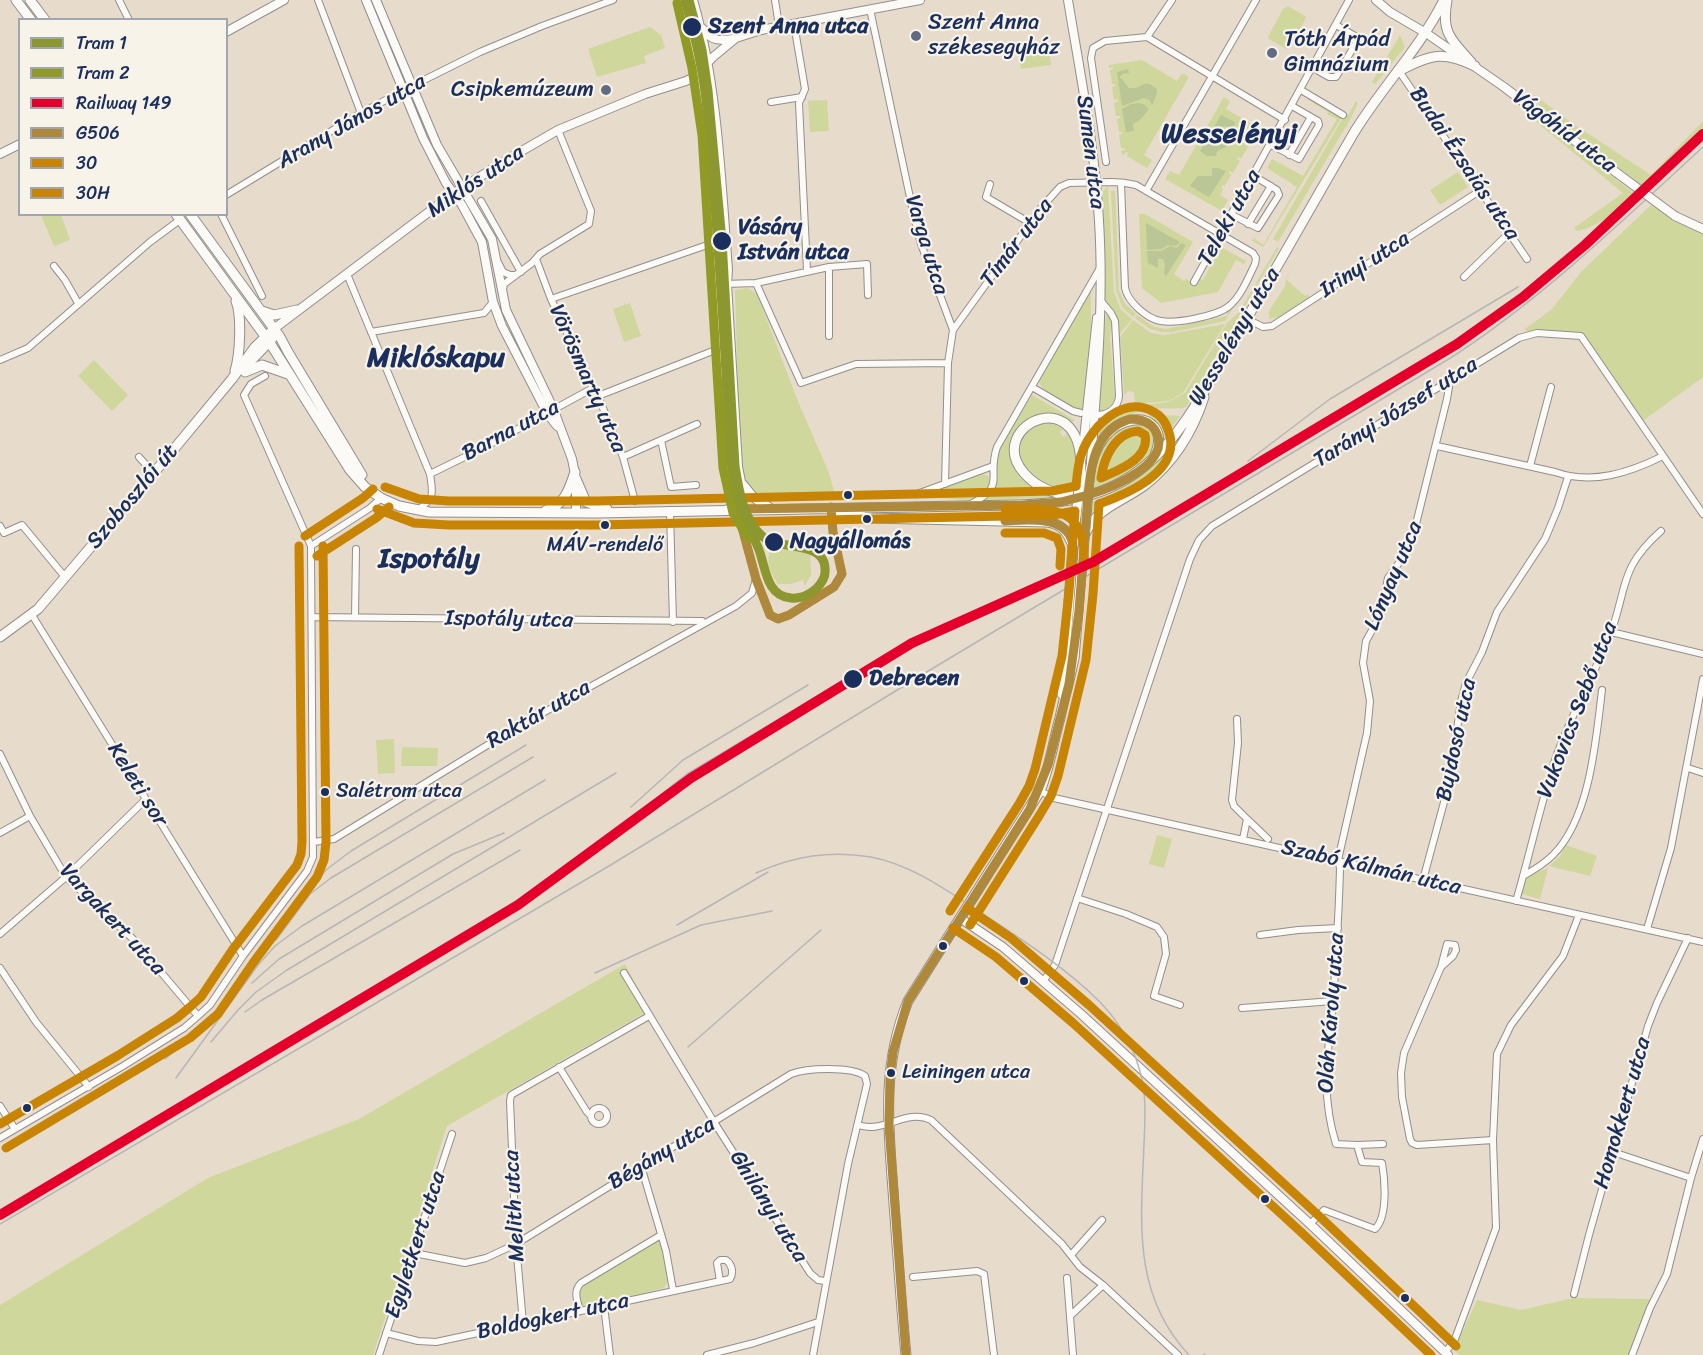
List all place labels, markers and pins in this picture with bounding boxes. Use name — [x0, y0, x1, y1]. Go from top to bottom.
place label: Szent Anna székesegyház — [928, 10, 1060, 62]
place label: Szent Anna utca — [708, 14, 868, 40]
marker: Szent Anna utca — [681, 16, 703, 38]
place label: Tóth Árpád Gimnázium — [1284, 27, 1390, 78]
marker: Szent Anna székesegyház — [909, 29, 923, 43]
marker: Tóth Árpád Gimnázium — [1265, 46, 1279, 60]
place label: Csipkemúzeum — [451, 77, 594, 103]
marker: Csipkemúzeum — [599, 83, 613, 97]
place label: Vásáry István utca — [738, 215, 849, 266]
marker: Vásáry István utca — [711, 230, 733, 252]
unlabelled marker — [842, 489, 854, 501]
unlabelled marker — [861, 513, 873, 525]
marker: MÁV-rendelő — [599, 519, 611, 531]
place label: Nagyállomás — [790, 529, 911, 555]
marker: Nagyállomás — [763, 531, 785, 553]
place label: MÁV-rendelő — [547, 534, 663, 558]
place label: Debrecen — [869, 666, 959, 692]
marker: Debrecen — [842, 668, 864, 690]
place label: Salétrom utca — [336, 780, 462, 804]
marker: Salétrom utca — [319, 786, 331, 798]
unlabelled marker — [937, 940, 949, 952]
unlabelled marker — [1018, 975, 1030, 987]
place label: Leiningen utca — [902, 1061, 1030, 1085]
marker: Leiningen utca — [885, 1067, 897, 1079]
unlabelled marker — [21, 1102, 33, 1114]
unlabelled marker — [1259, 1193, 1271, 1205]
unlabelled marker — [1399, 1292, 1411, 1304]

